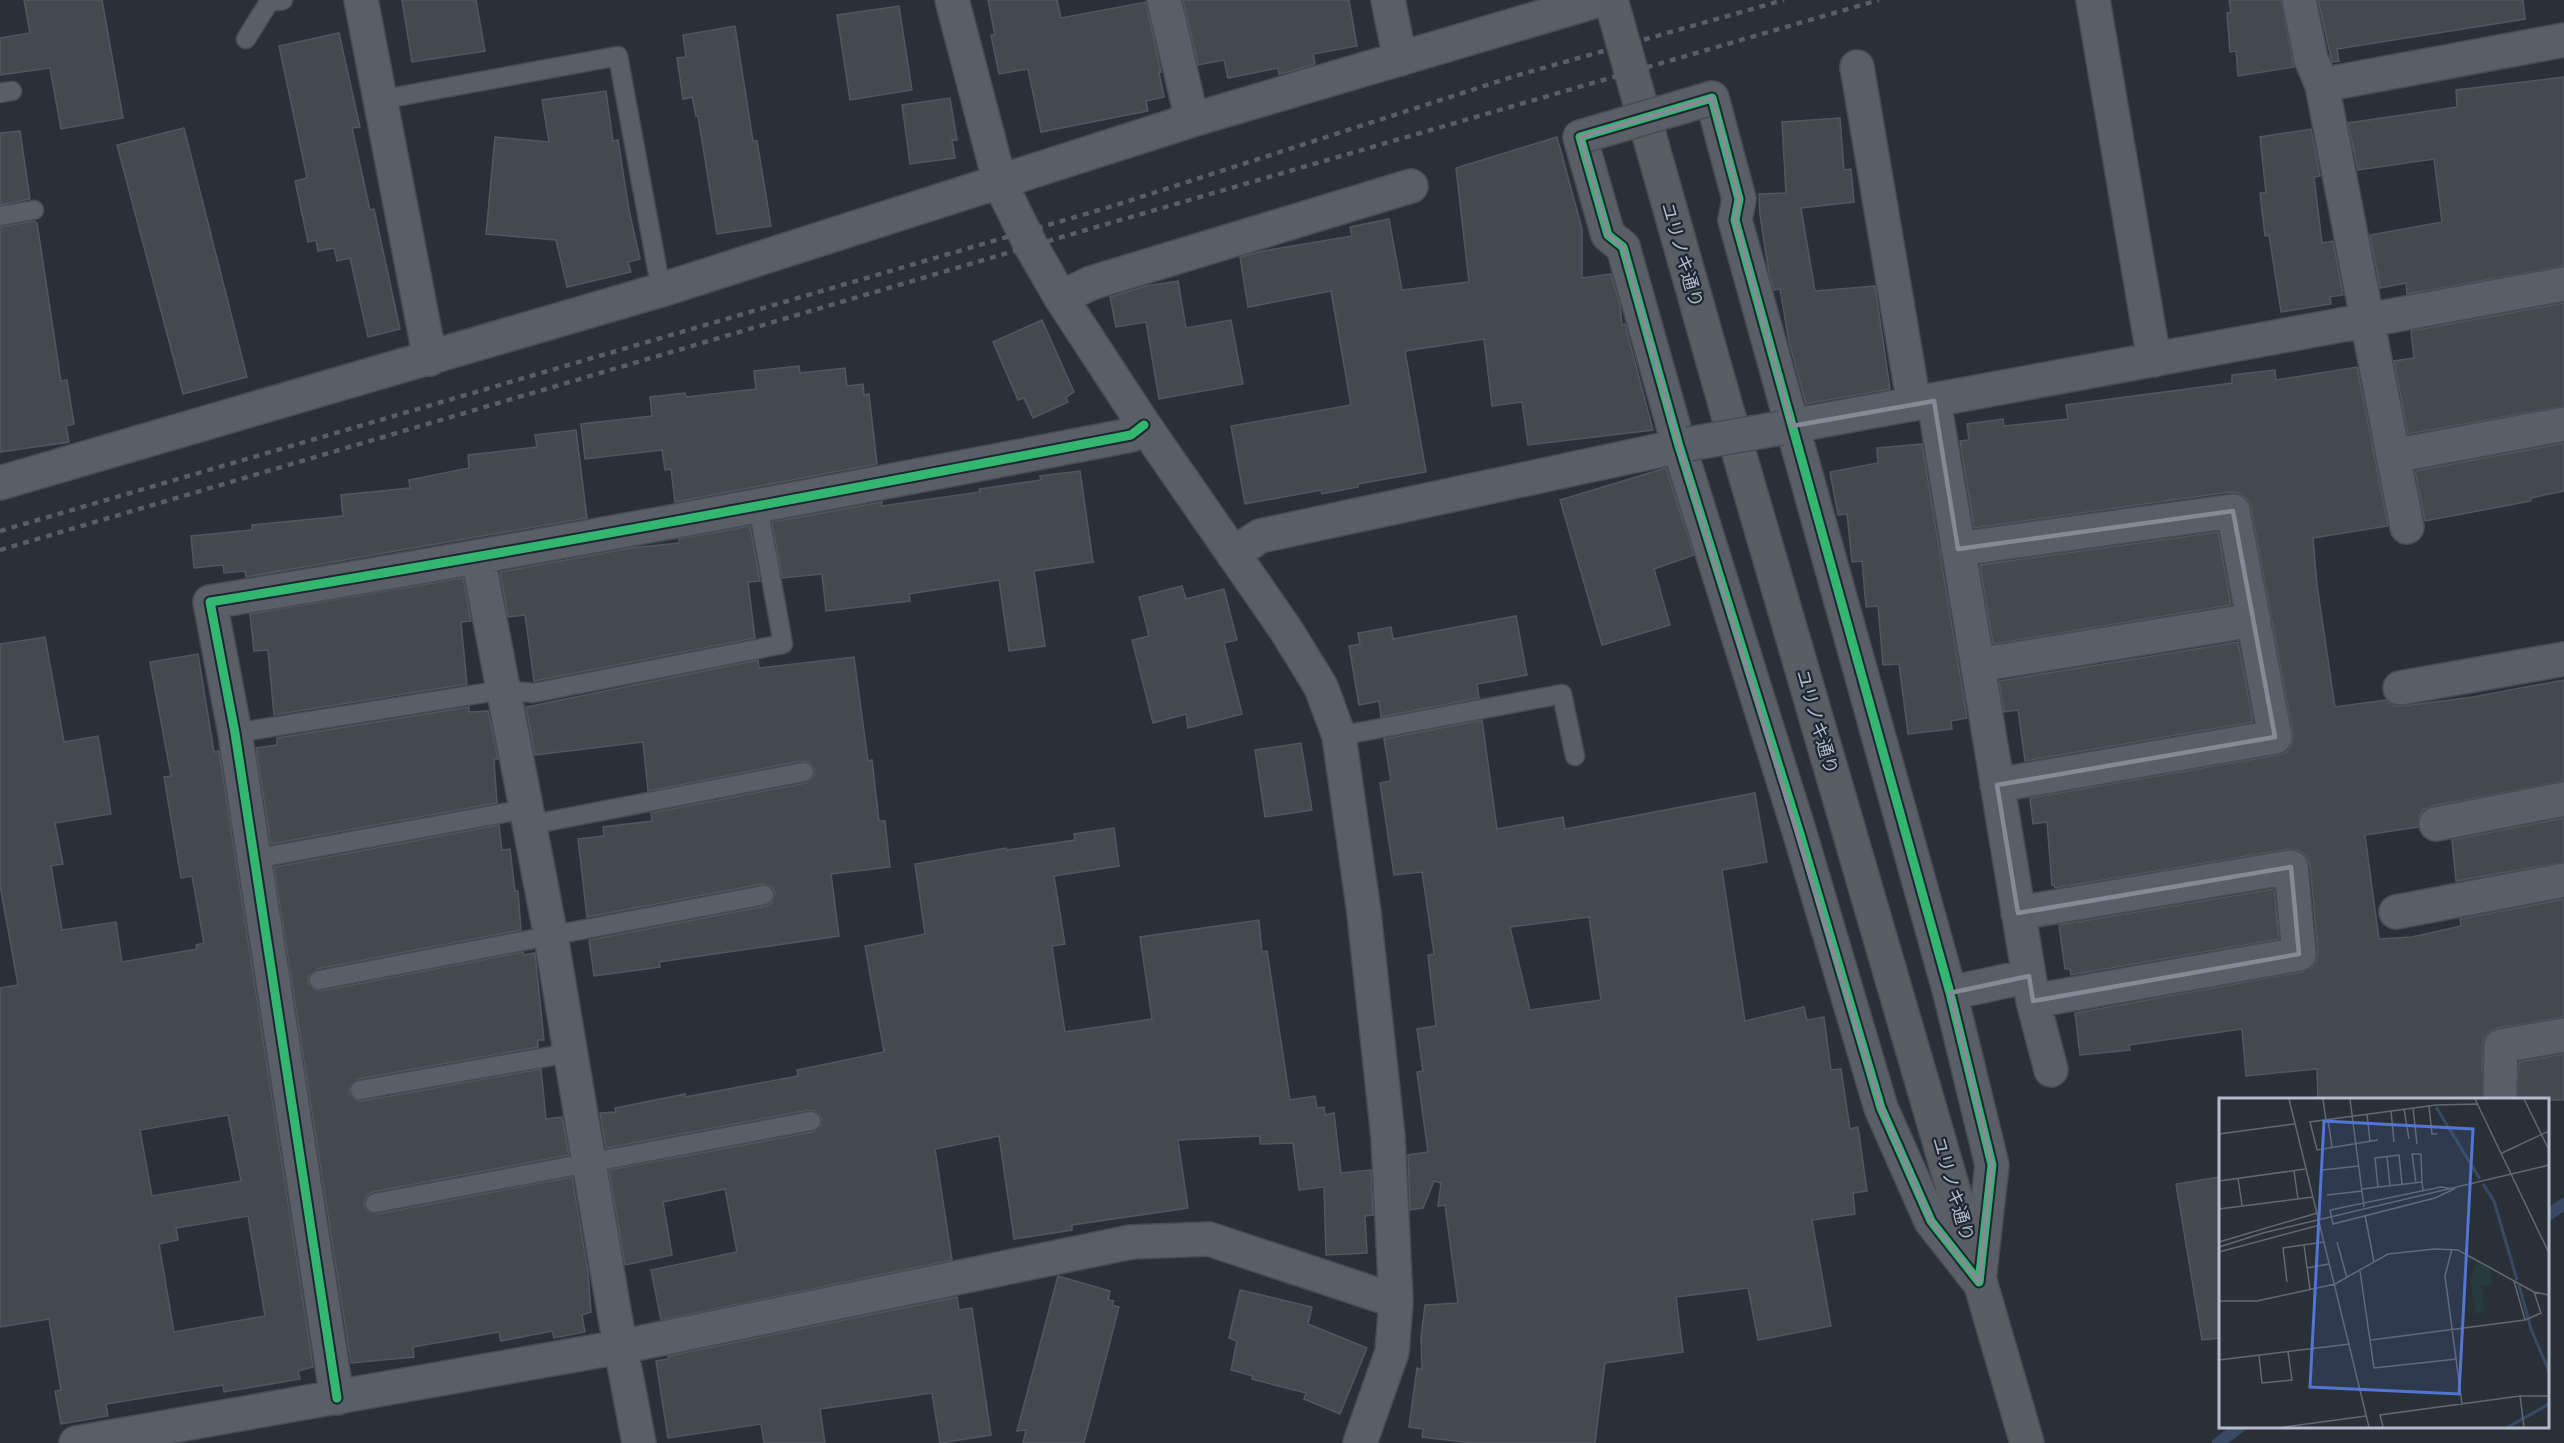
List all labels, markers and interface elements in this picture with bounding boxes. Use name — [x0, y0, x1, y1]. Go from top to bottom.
street label: ユリノキ通り — [1655, 199, 1710, 310]
street label: ユリノキ通り — [1790, 666, 1845, 777]
inset map — [2219, 1098, 2549, 1428]
street label: ユリノキ通り — [1926, 1133, 1981, 1244]

